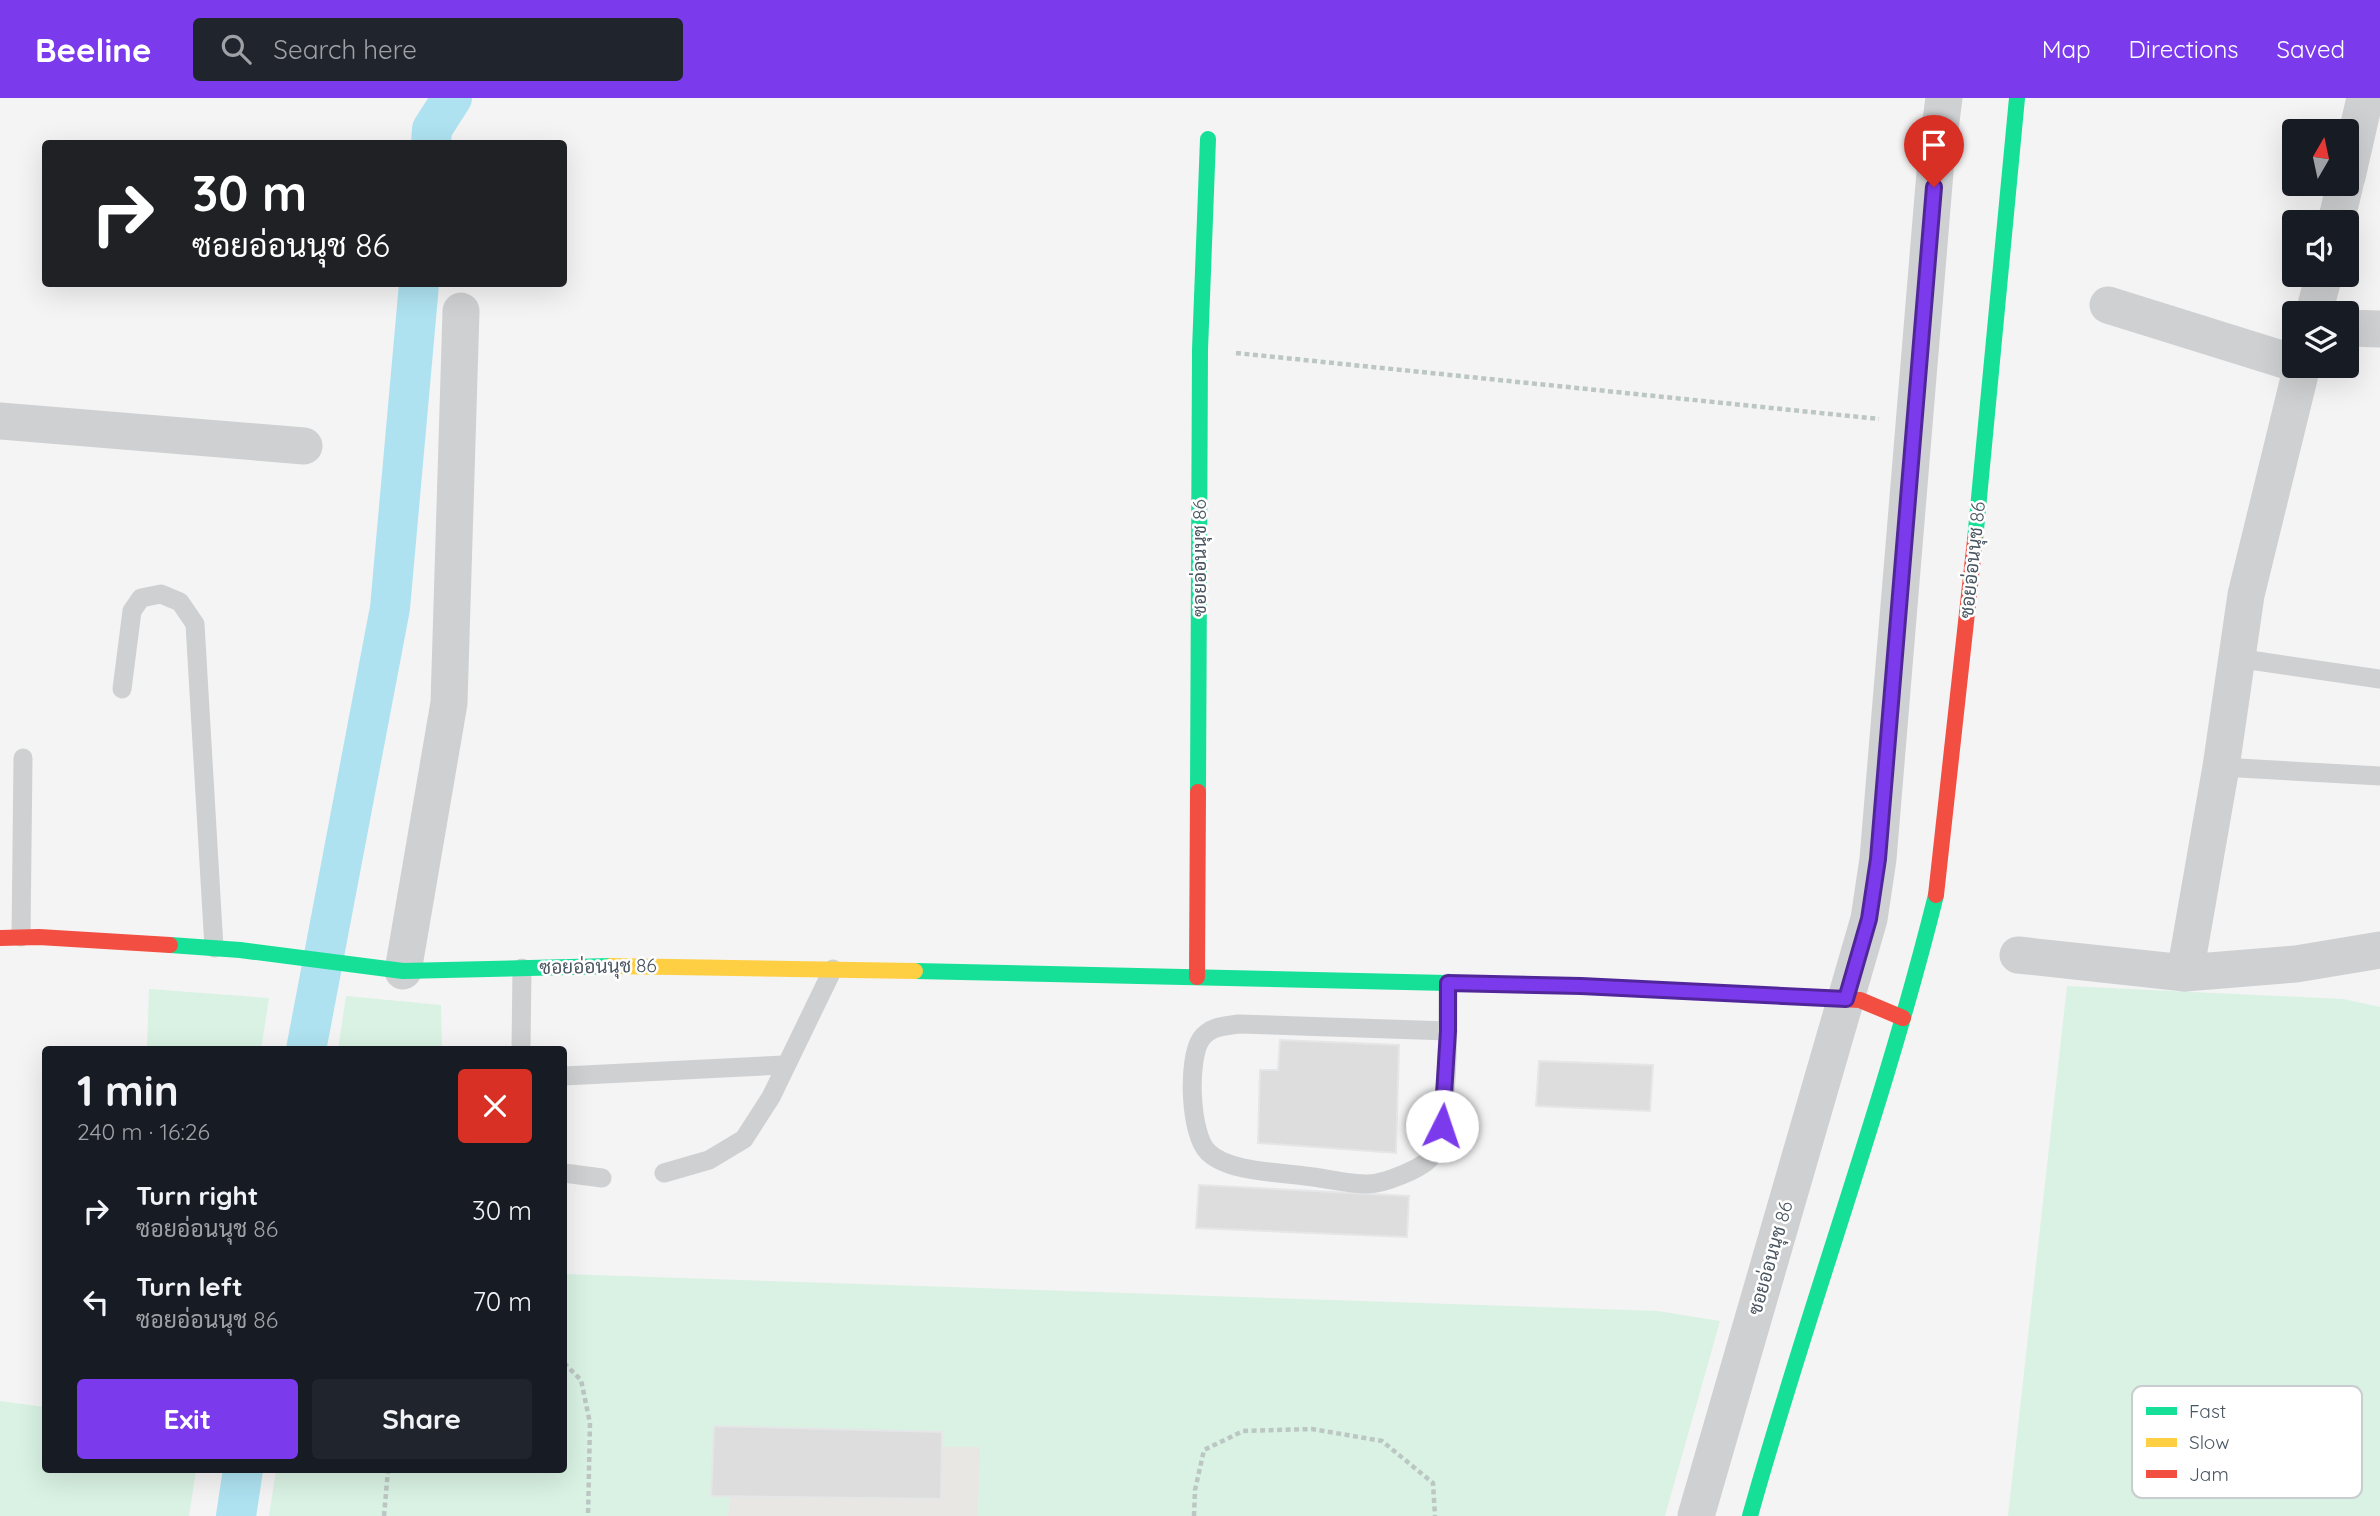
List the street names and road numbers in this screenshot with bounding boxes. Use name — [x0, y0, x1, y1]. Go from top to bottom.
street label: ซอยอ่อนนุช 86 — [1187, 499, 1212, 617]
street label: ซอยอ่อนนุช 86 — [1954, 500, 1991, 620]
street label: ซอยอ่อนนุช 86 — [539, 953, 657, 980]
street label: ซอยอ่อนนุช 86 — [1742, 1198, 1799, 1318]

